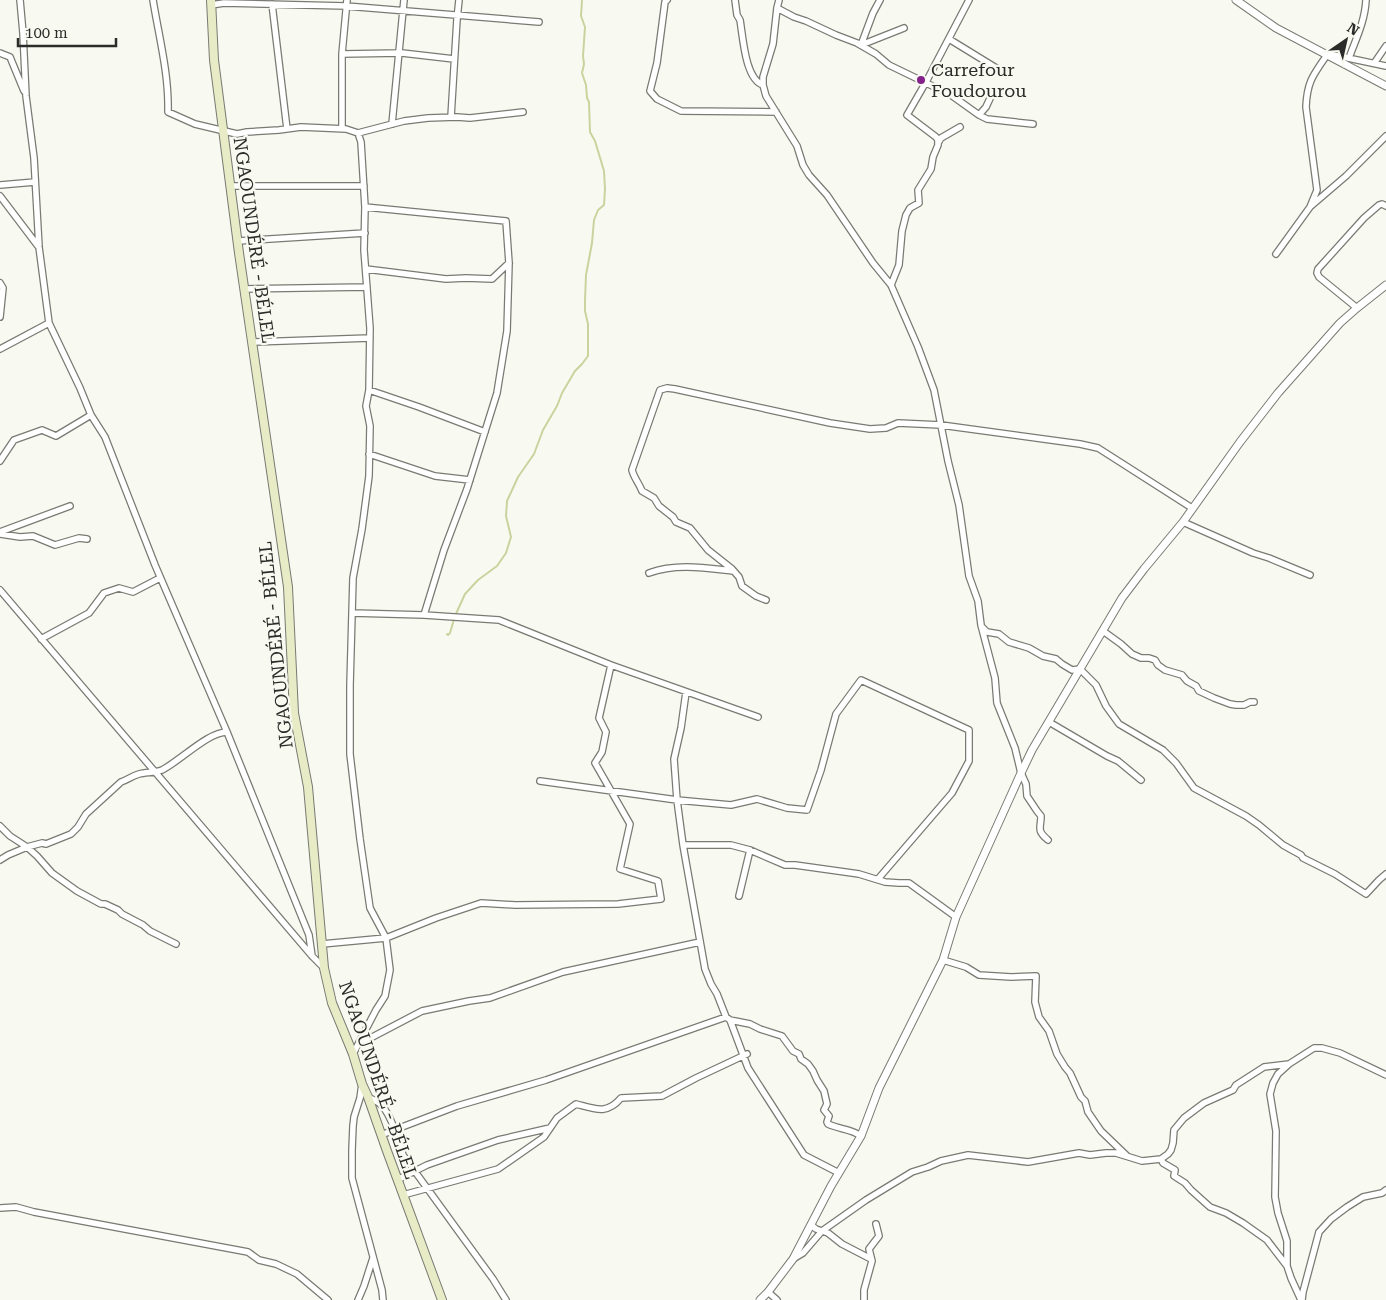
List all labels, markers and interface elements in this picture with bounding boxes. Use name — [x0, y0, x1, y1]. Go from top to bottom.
scale bar — [18, 15, 115, 47]
north arrow — [1321, 15, 1371, 65]
text: N — [1344, 20, 1362, 39]
text: 100 m — [25, 24, 68, 42]
place label: Carrefour Foudourou — [931, 59, 1027, 101]
marker: Carrefour Foudourou — [915, 74, 927, 86]
street label: NGAOUNDÉRÉ - BÉLEL — [230, 136, 279, 344]
street label: NGAOUNDÉRÉ - BÉLEL — [254, 541, 297, 749]
street label: NGAOUNDÉRÉ - BÉLEL — [335, 978, 422, 1181]

